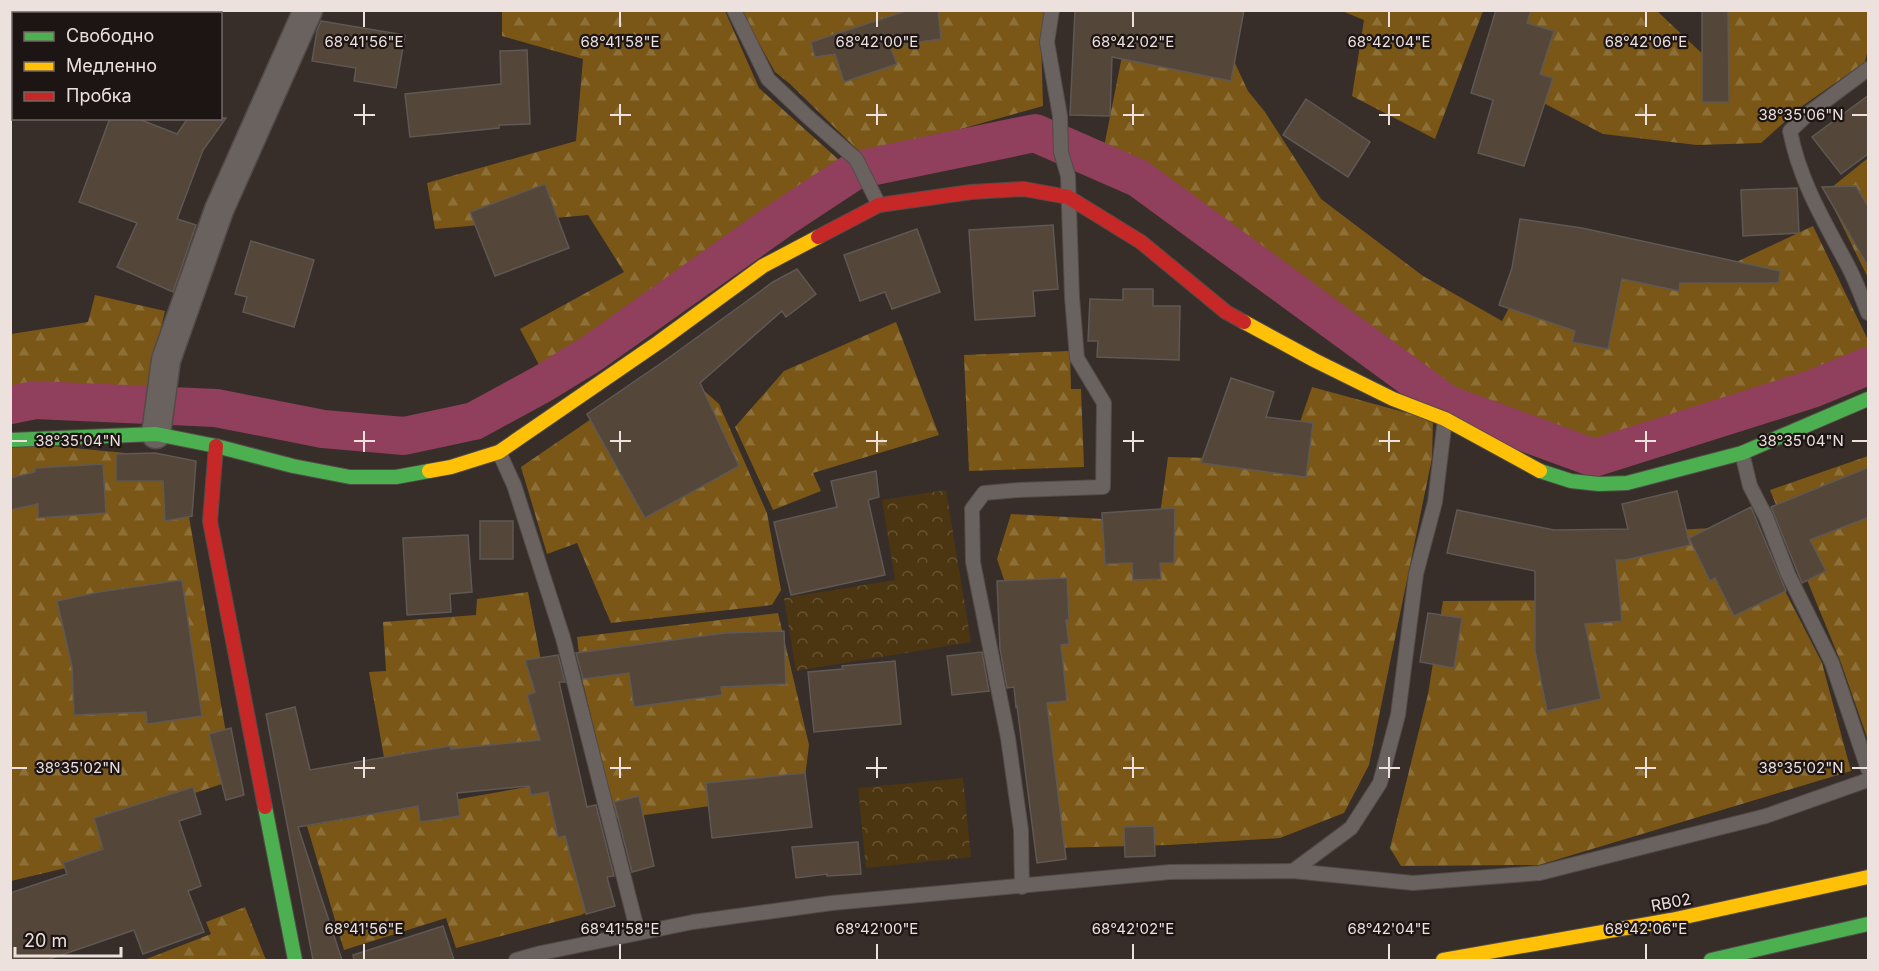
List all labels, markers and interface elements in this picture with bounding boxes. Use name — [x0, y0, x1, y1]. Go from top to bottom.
legend — [12, 12, 222, 120]
text: Свободно — [66, 25, 154, 46]
text: 68°41'56"E — [325, 32, 403, 51]
text: 68°41'58"E — [581, 32, 659, 51]
text: 68°42'00"E — [836, 32, 918, 51]
text: 68°42'02"E — [1092, 32, 1174, 51]
text: 68°42'04"E — [1347, 32, 1431, 51]
text: 68°42'06"E — [1605, 32, 1687, 51]
text: Медленно — [66, 55, 157, 76]
text: Пробка — [66, 85, 132, 106]
text: 38°35'06"N — [1758, 105, 1844, 124]
text: 38°35'04"N — [35, 431, 121, 450]
text: 38°35'04"N — [1758, 431, 1844, 450]
text: 38°35'02"N — [36, 758, 120, 777]
text: 38°35'02"N — [1759, 758, 1843, 777]
street label: RB02 — [1649, 888, 1693, 916]
text: 68°41'56"E — [325, 919, 403, 938]
text: 68°41'58"E — [581, 919, 659, 938]
text: 68°42'00"E — [836, 919, 918, 938]
text: 68°42'02"E — [1092, 919, 1174, 938]
text: 68°42'04"E — [1347, 919, 1431, 938]
text: 68°42'06"E — [1605, 919, 1687, 938]
scale bar — [15, 920, 122, 958]
text: 20 m — [24, 930, 67, 951]

